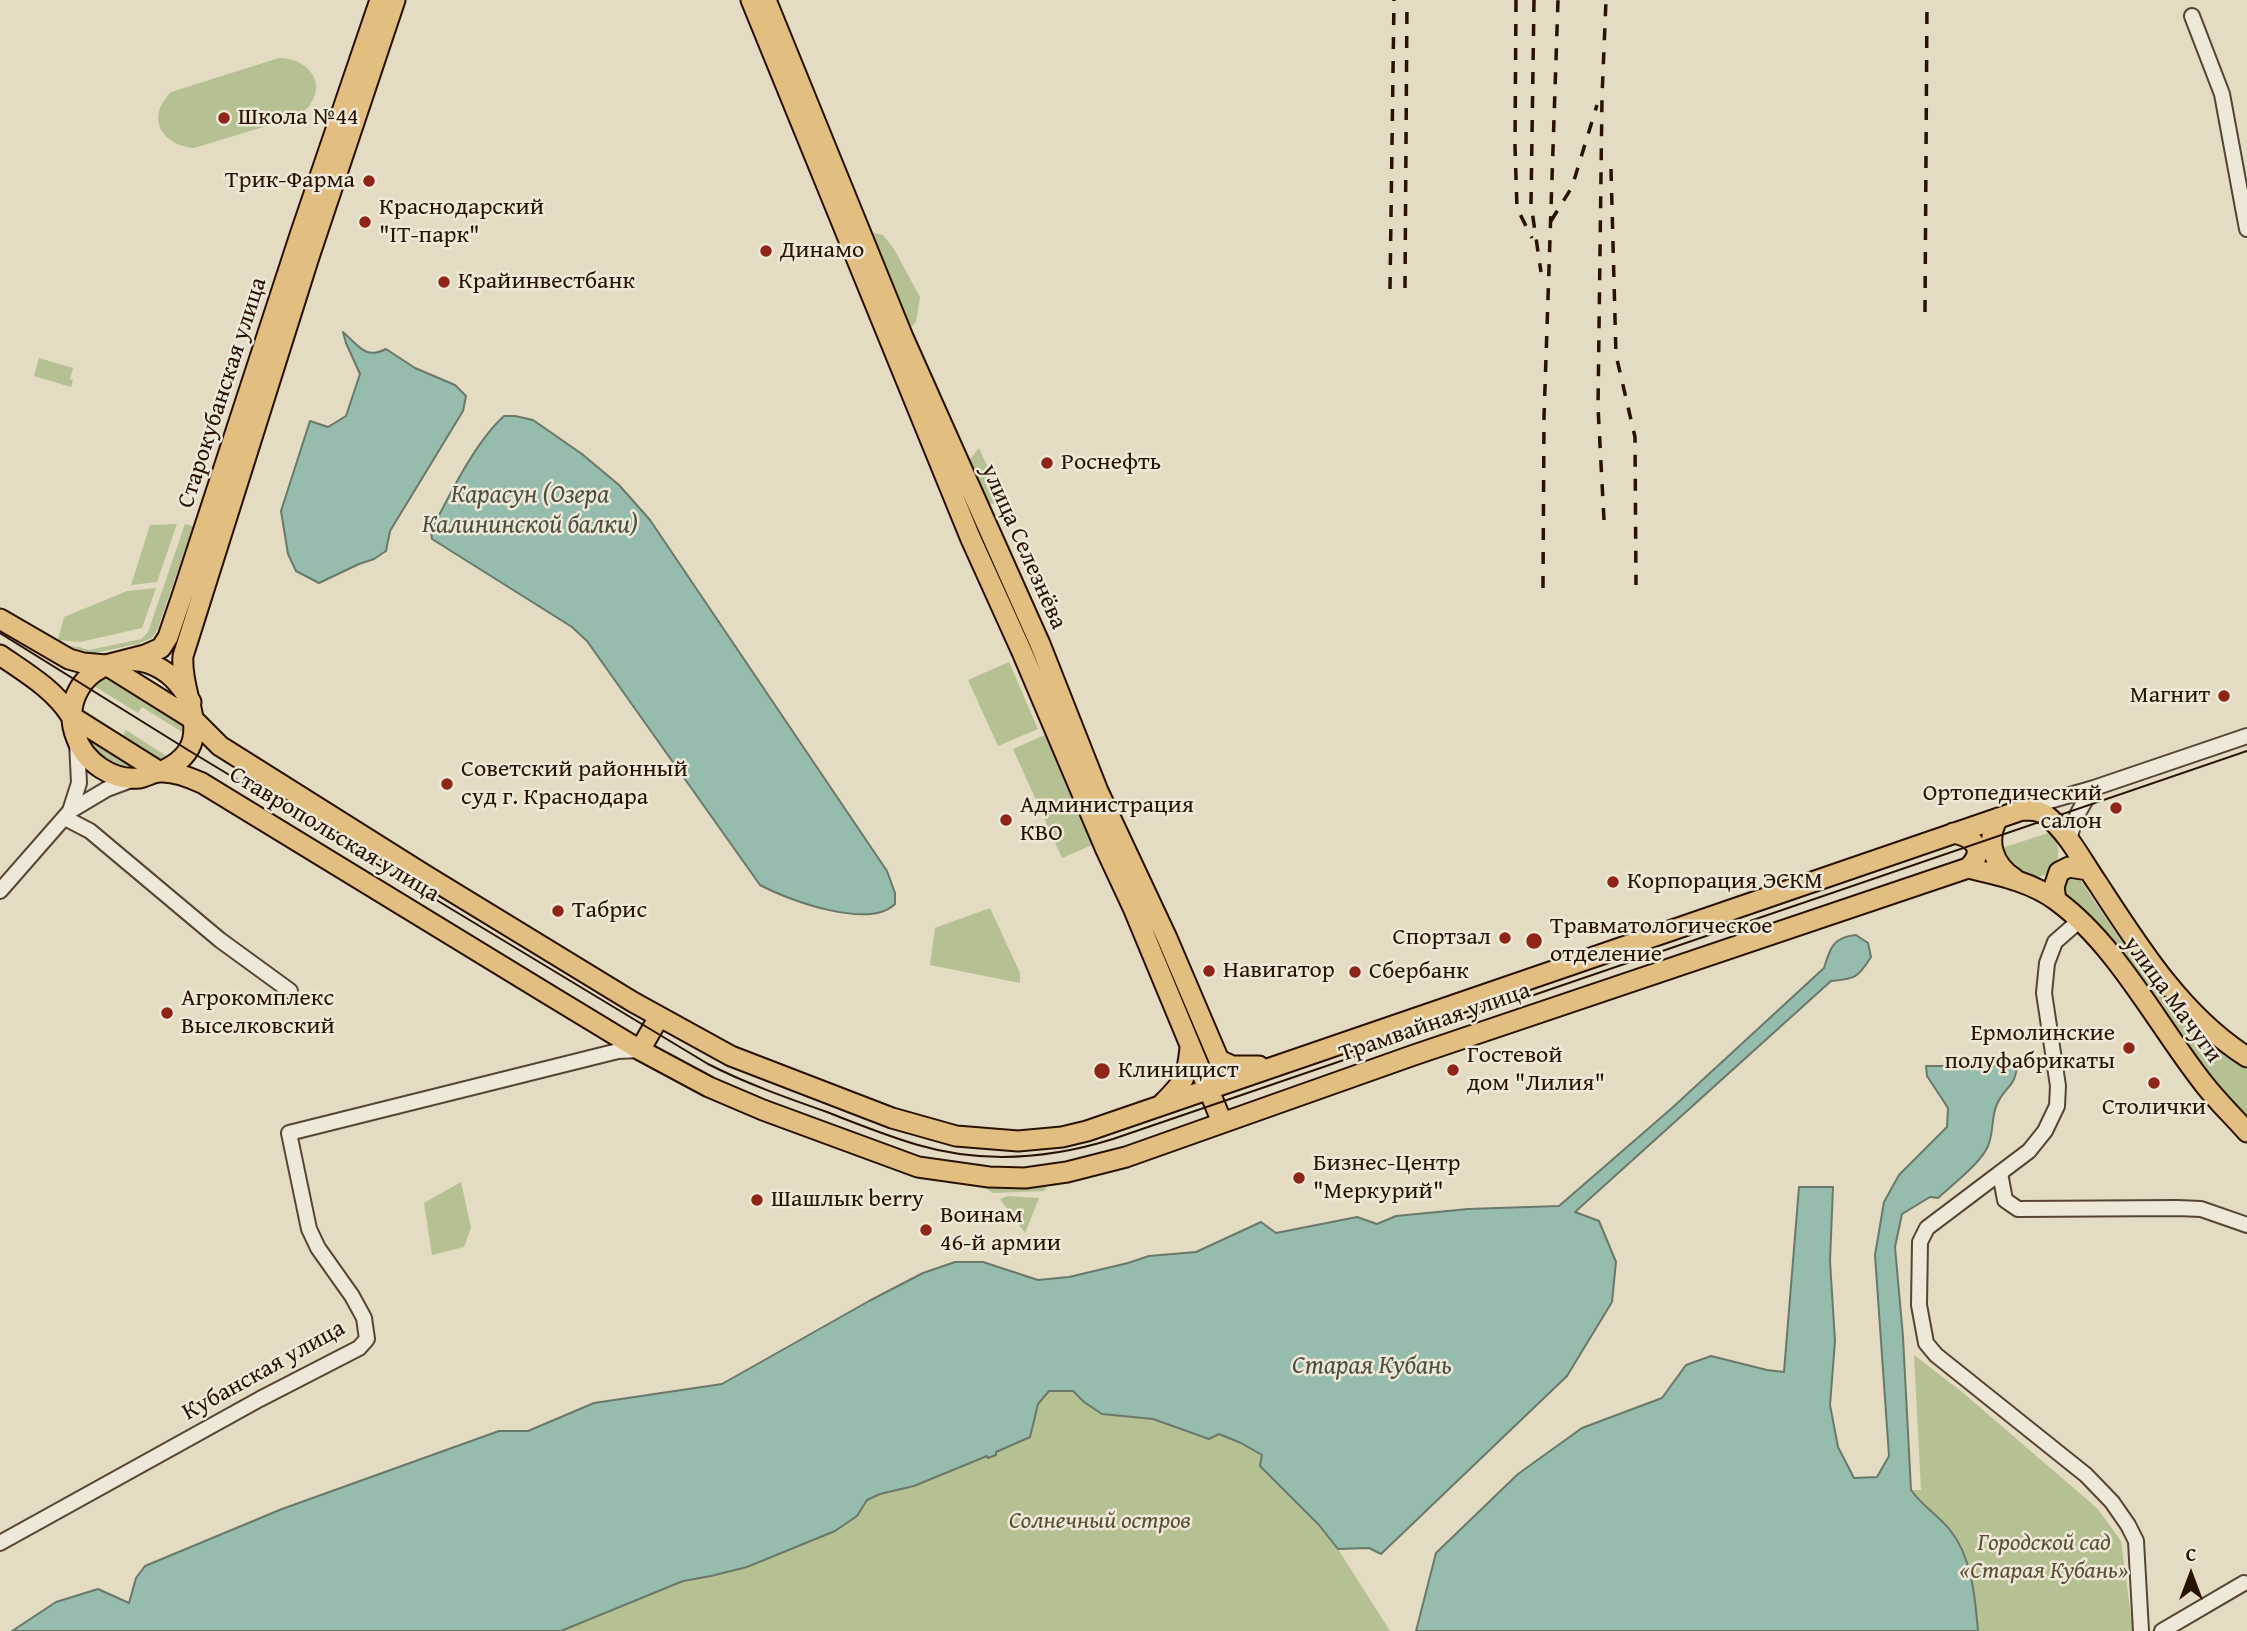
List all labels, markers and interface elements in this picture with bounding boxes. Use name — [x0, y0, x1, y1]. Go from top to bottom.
place label: Школа №44 — [238, 104, 359, 132]
marker: Школа №44 — [216, 110, 232, 126]
place label: Трик-Фарма — [225, 167, 355, 195]
marker: Трик-Фарма — [361, 173, 377, 189]
place label: Краснодарский "IT-парк" — [379, 194, 544, 250]
marker: Краснодарский "IT-парк" — [357, 214, 373, 230]
place label: Динамо — [780, 237, 864, 265]
marker: Динамо — [758, 243, 774, 259]
place label: Крайинвестбанк — [458, 268, 635, 296]
street label: Старокубанская улица — [172, 274, 274, 512]
marker: Крайинвестбанк — [436, 274, 452, 290]
place label: Роснефть — [1061, 449, 1161, 477]
marker: Роснефть — [1039, 455, 1055, 471]
street label: улица Селезнёва — [974, 460, 1072, 634]
water label: Карасун (Озера Калининской балки) — [422, 479, 638, 540]
place label: Магнит — [2130, 682, 2210, 710]
marker: Магнит — [2216, 688, 2232, 704]
place label: Советский районный суд г. Краснодара — [461, 756, 688, 812]
street label: Ставропольская улица — [224, 761, 444, 909]
marker: Советский районный суд г. Краснодара — [439, 776, 455, 792]
place label: Ортопедический салон — [1923, 780, 2102, 836]
place label: Администрация КВО — [1020, 792, 1194, 848]
marker: Ортопедический салон — [2108, 800, 2124, 816]
marker: Администрация КВО — [998, 812, 1014, 828]
place label: Корпорация ЭСКМ — [1627, 868, 1823, 896]
marker: Корпорация ЭСКМ — [1605, 874, 1621, 890]
place label: Табрис — [572, 897, 647, 925]
marker: Табрис — [550, 903, 566, 919]
place label: Травматологическое отделение — [1550, 913, 1773, 969]
place label: Спортзал — [1393, 924, 1491, 952]
marker: Спортзал — [1497, 930, 1513, 946]
marker: Травматологическое отделение — [1524, 931, 1544, 951]
street label: улица Мачуги — [2116, 931, 2228, 1069]
place label: Навигатор — [1223, 957, 1335, 985]
place label: Сбербанк — [1369, 958, 1469, 986]
marker: Навигатор — [1201, 963, 1217, 979]
marker: Сбербанк — [1347, 964, 1363, 980]
street label: Трамвайная улица — [1336, 977, 1534, 1069]
place label: Агрокомплекс Выселковский — [181, 985, 335, 1041]
marker: Агрокомплекс Выселковский — [159, 1005, 175, 1021]
place label: Ермолинские полуфабрикаты — [1944, 1020, 2115, 1076]
marker: Ермолинские полуфабрикаты — [2121, 1040, 2137, 1056]
place label: Гостевой дом "Лилия" — [1467, 1042, 1605, 1098]
place label: Клиницист — [1118, 1057, 1239, 1085]
marker: Клиницист — [1092, 1061, 1112, 1081]
marker: Гостевой дом "Лилия" — [1445, 1062, 1461, 1078]
marker: Столички — [2146, 1075, 2162, 1091]
place label: Столички — [2102, 1094, 2206, 1122]
place label: Бизнес-Центр "Меркурий" — [1313, 1150, 1461, 1206]
marker: Бизнес-Центр "Меркурий" — [1291, 1170, 1307, 1186]
place label: Шашлык berry — [771, 1186, 924, 1214]
marker: Шашлык berry — [749, 1192, 765, 1208]
place label: Воинам 46-й армии — [940, 1202, 1061, 1258]
marker: Воинам 46-й армии — [918, 1222, 934, 1238]
street label: Кубанская улица — [178, 1314, 350, 1428]
water label: Старая Кубань — [1292, 1350, 1452, 1382]
park label: Солнечный остров — [1009, 1508, 1191, 1536]
park label: Городской сад «Старая Кубань» — [1960, 1530, 2128, 1586]
north arrow — [2156, 1540, 2226, 1610]
text: С — [2186, 1540, 2196, 1568]

